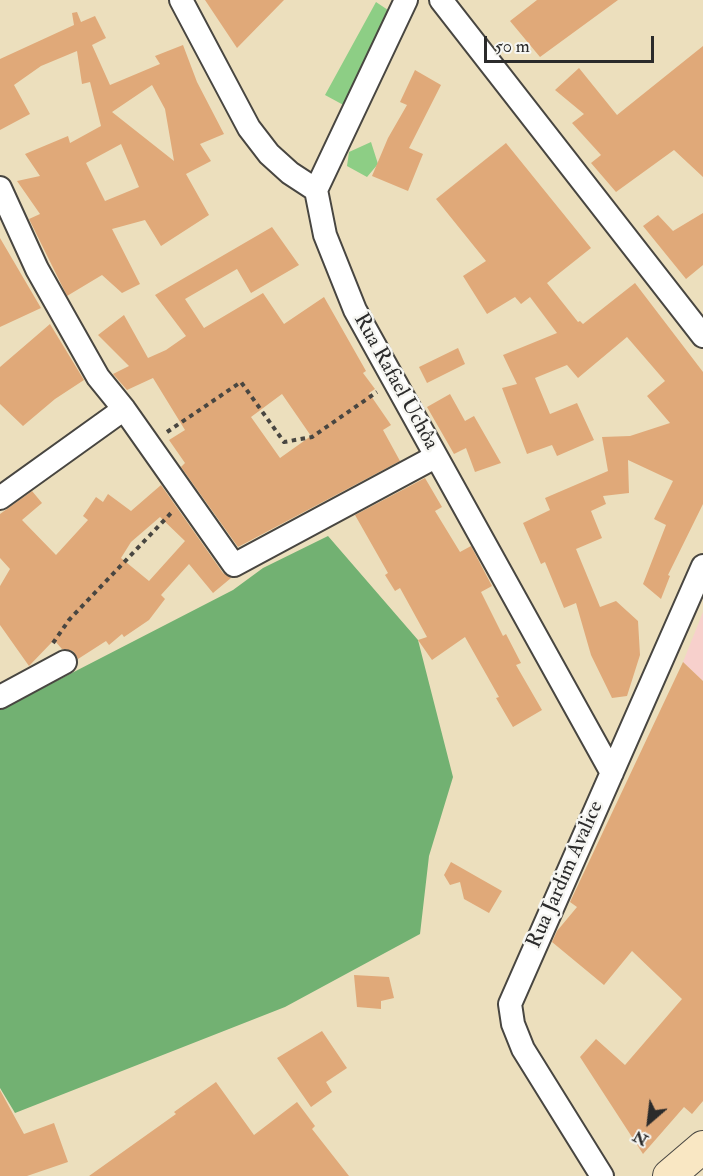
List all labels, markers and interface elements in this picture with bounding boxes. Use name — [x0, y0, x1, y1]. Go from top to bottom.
scale bar — [487, 24, 656, 62]
text: 50 m — [495, 35, 530, 58]
street label: Rua Rafael Uchôa — [347, 310, 443, 454]
street label: Rua Jardim Avalice — [522, 798, 610, 952]
north arrow — [619, 1092, 679, 1152]
text: N — [630, 1126, 652, 1150]

